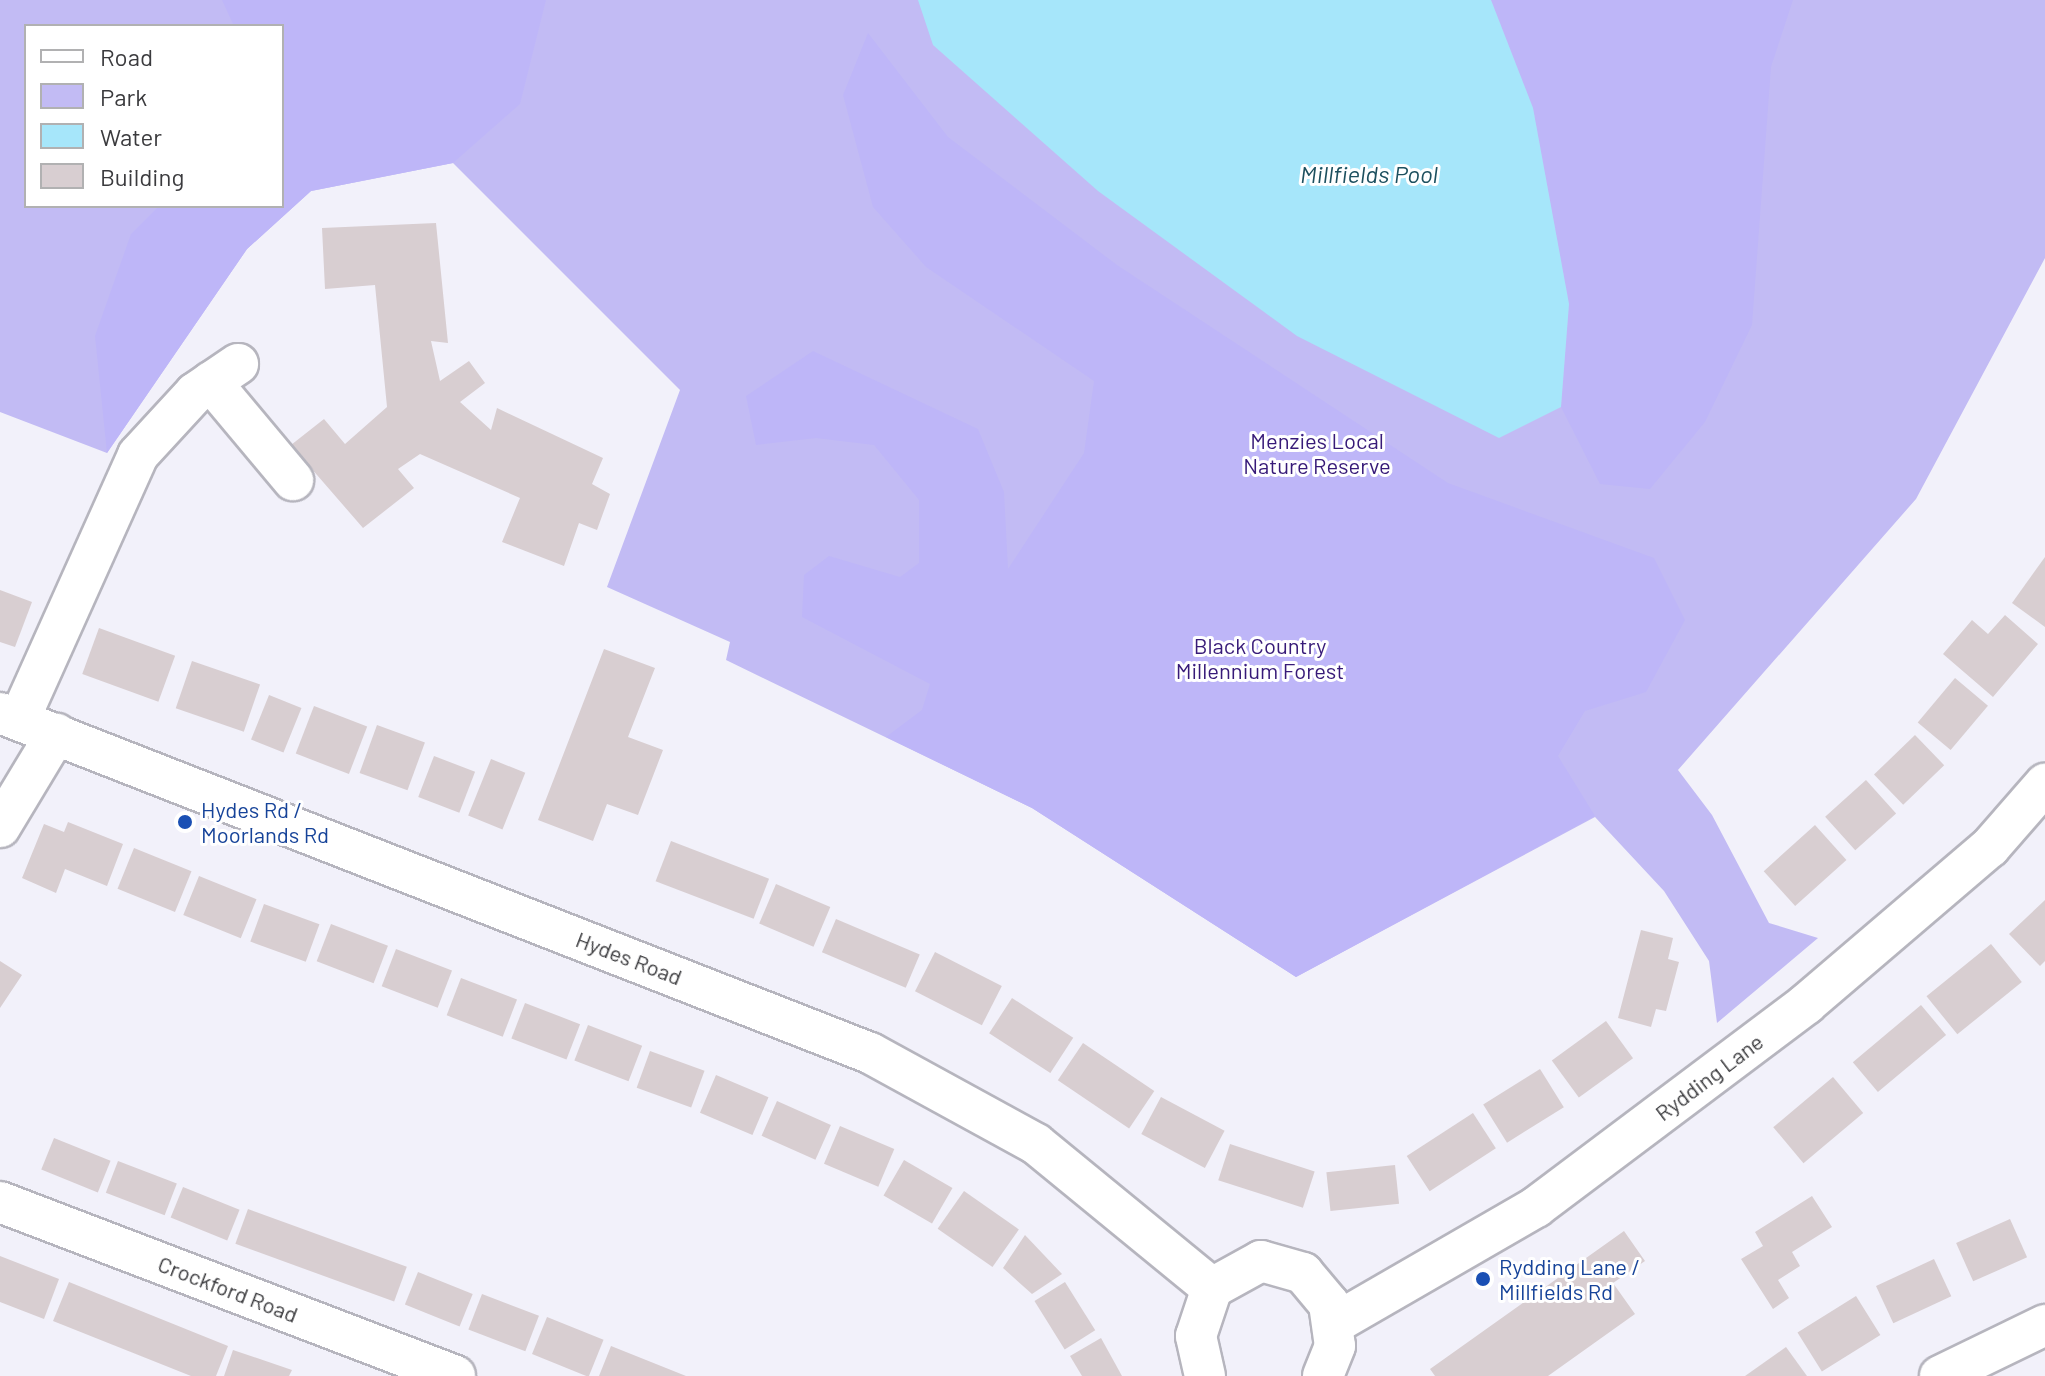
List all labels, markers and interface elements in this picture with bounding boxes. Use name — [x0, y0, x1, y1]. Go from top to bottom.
legend — [24, 24, 284, 208]
text: Road — [100, 42, 153, 71]
text: Park — [100, 82, 147, 111]
text: Water — [100, 122, 162, 151]
water label: Millfields Pool — [1300, 160, 1438, 188]
text: Building — [100, 162, 184, 191]
park label: Menzies Local Nature Reserve — [1243, 427, 1391, 478]
park label: Black Country Millennium Forest — [1176, 632, 1344, 684]
place label: Hydes Rd / Moorlands Rd — [201, 796, 329, 848]
marker: Hydes Rd / Moorlands Rd — [176, 813, 194, 831]
street label: Hydes Road — [572, 926, 686, 990]
street label: Rydding Lane — [1650, 1028, 1768, 1126]
street label: Crockford Road — [154, 1250, 302, 1328]
place label: Rydding Lane / Millfields Rd — [1499, 1253, 1640, 1304]
marker: Rydding Lane / Millfields Rd — [1474, 1270, 1492, 1288]

